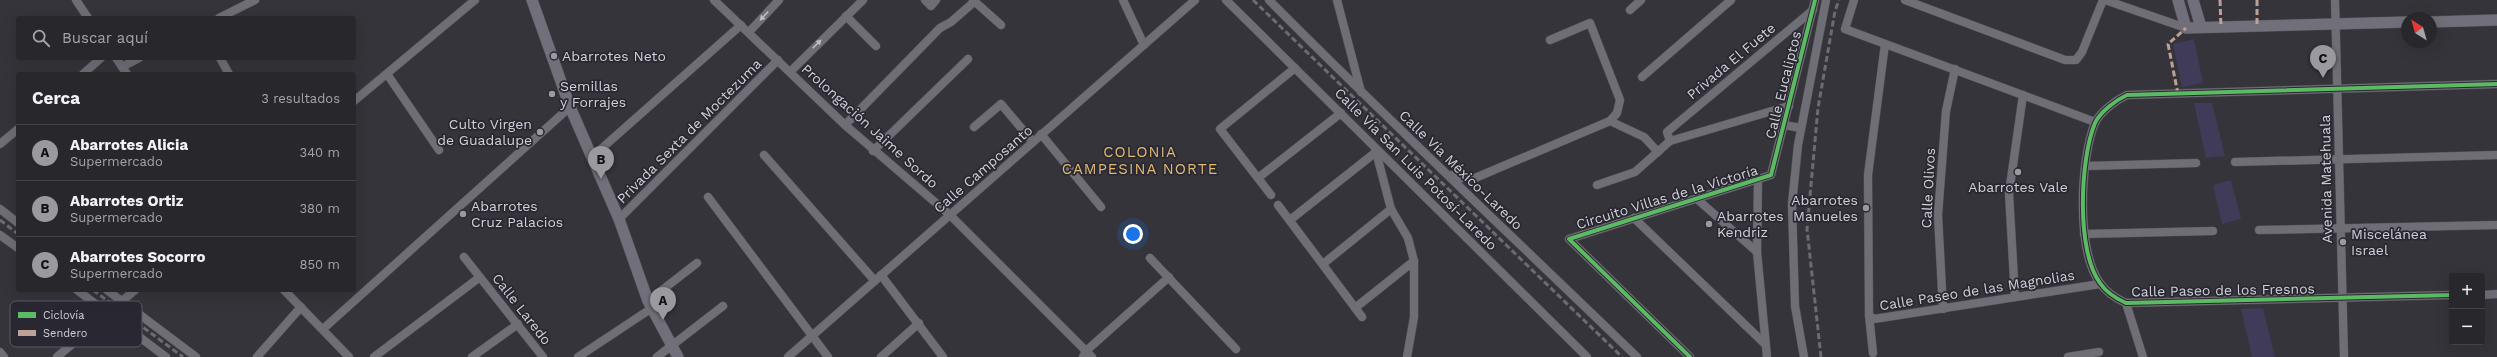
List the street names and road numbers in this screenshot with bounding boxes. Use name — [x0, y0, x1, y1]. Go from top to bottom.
street label: Privada El Fuete — [1684, 19, 1778, 103]
street label: Calle Eucaliptos — [1762, 30, 1804, 140]
street label: Privada Sexta de Moctezuma — [613, 55, 765, 207]
street label: Prolongación Jaime Sordo — [799, 61, 941, 191]
street label: Calle Vía San Luis Potosí-Laredo — [1332, 85, 1500, 253]
street label: Calle Vía México-Laredo — [1396, 107, 1526, 233]
street label: Avenida Matehuala — [2317, 115, 2335, 243]
street label: Calle Camposanto — [931, 122, 1035, 216]
street label: Calle Olivos — [1918, 147, 1938, 229]
street label: Circuito Villas de la Victoría — [1574, 162, 1760, 232]
street label: Calle Paseo de las Magnolias — [1878, 267, 2076, 313]
street label: Calle Laredo — [489, 270, 555, 348]
street label: Calle Paseo de los Fresnos — [2131, 280, 2315, 300]

